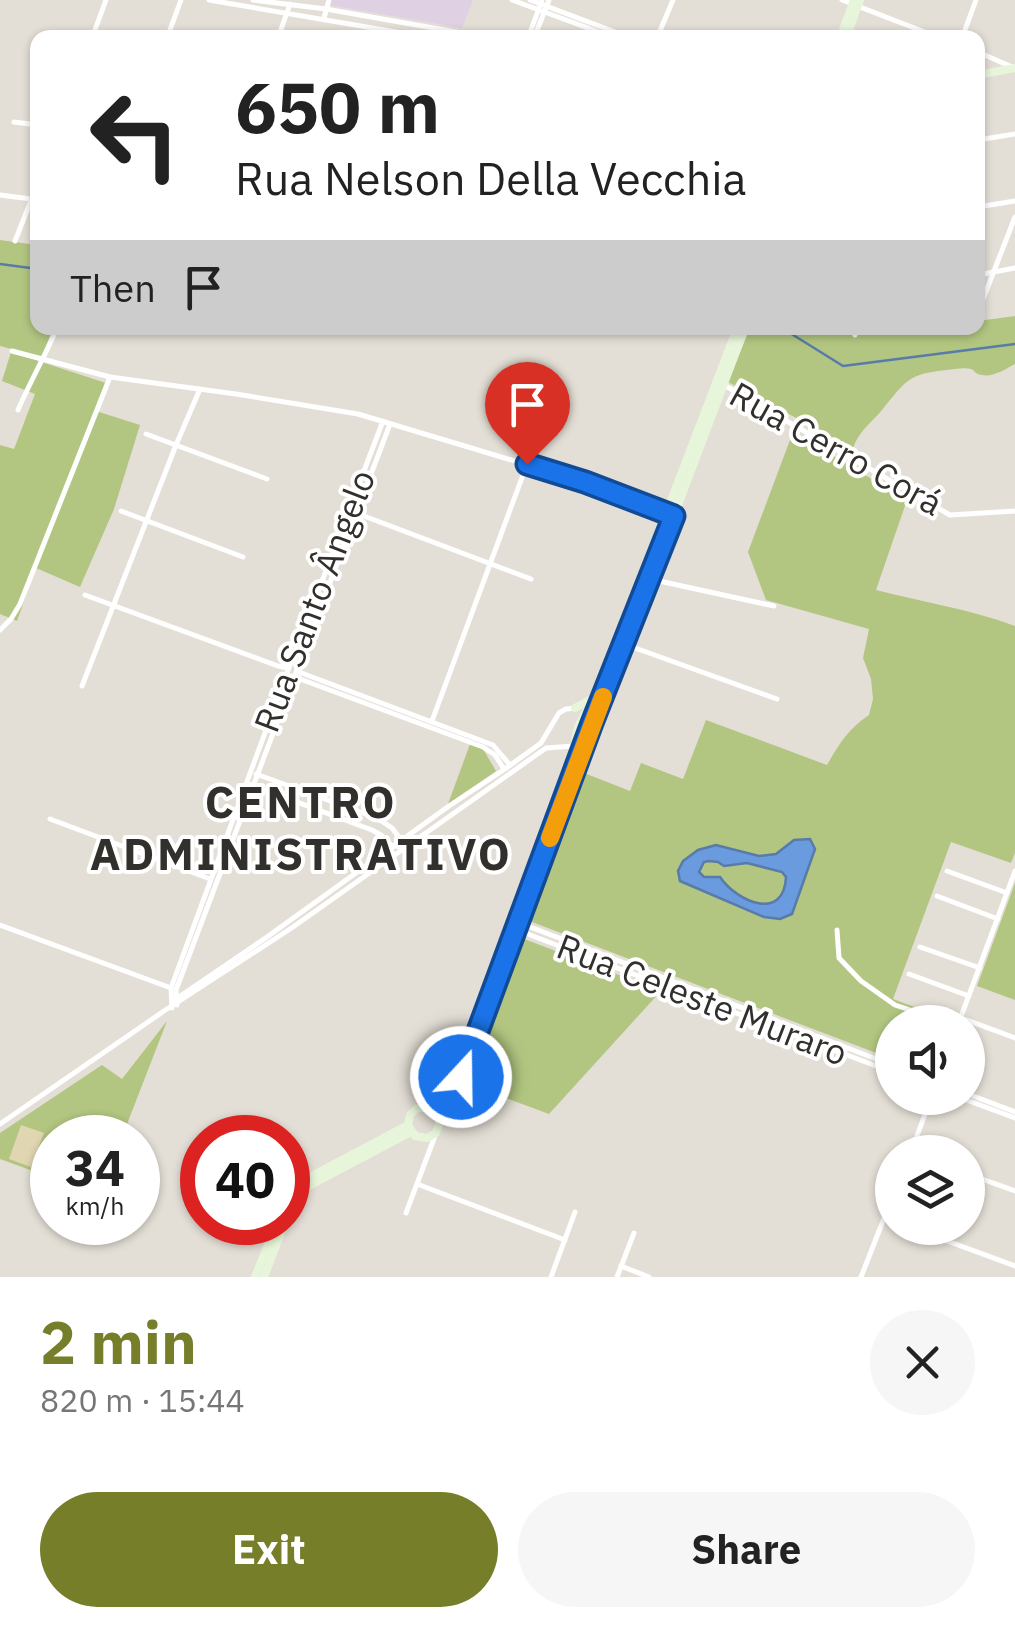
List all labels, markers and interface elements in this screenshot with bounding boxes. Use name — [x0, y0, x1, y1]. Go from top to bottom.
text: 650 m — [235, 61, 440, 152]
icon: left — [70, 70, 200, 200]
text: Rua Nelson Della Vecchia — [235, 149, 746, 207]
icon: arrive — [176, 260, 231, 315]
text: Then — [70, 263, 156, 312]
pin — [485, 362, 570, 465]
street label: Rua Cerro Corá — [722, 371, 951, 526]
icon: arrive — [500, 377, 555, 432]
street label: Rua Santo Ângelo — [243, 463, 385, 738]
district label: CENTRO ADMINISTRATIVO — [90, 772, 512, 882]
street label: Rua Celeste Muraro — [551, 923, 854, 1076]
map controls — [875, 1005, 985, 1245]
button: sound — [875, 1005, 985, 1115]
position arrow — [409, 1025, 513, 1129]
speed limit sign: 40 — [180, 1115, 310, 1245]
text: 34 — [65, 1135, 125, 1200]
button: layers — [875, 1135, 985, 1245]
text: km/h — [66, 1189, 124, 1222]
text: 2 min — [40, 1302, 197, 1381]
button: close — [870, 1310, 975, 1415]
text: 820 m · 15:44 — [40, 1379, 245, 1421]
button: Exit — [40, 1492, 498, 1607]
button: Share — [518, 1492, 975, 1607]

